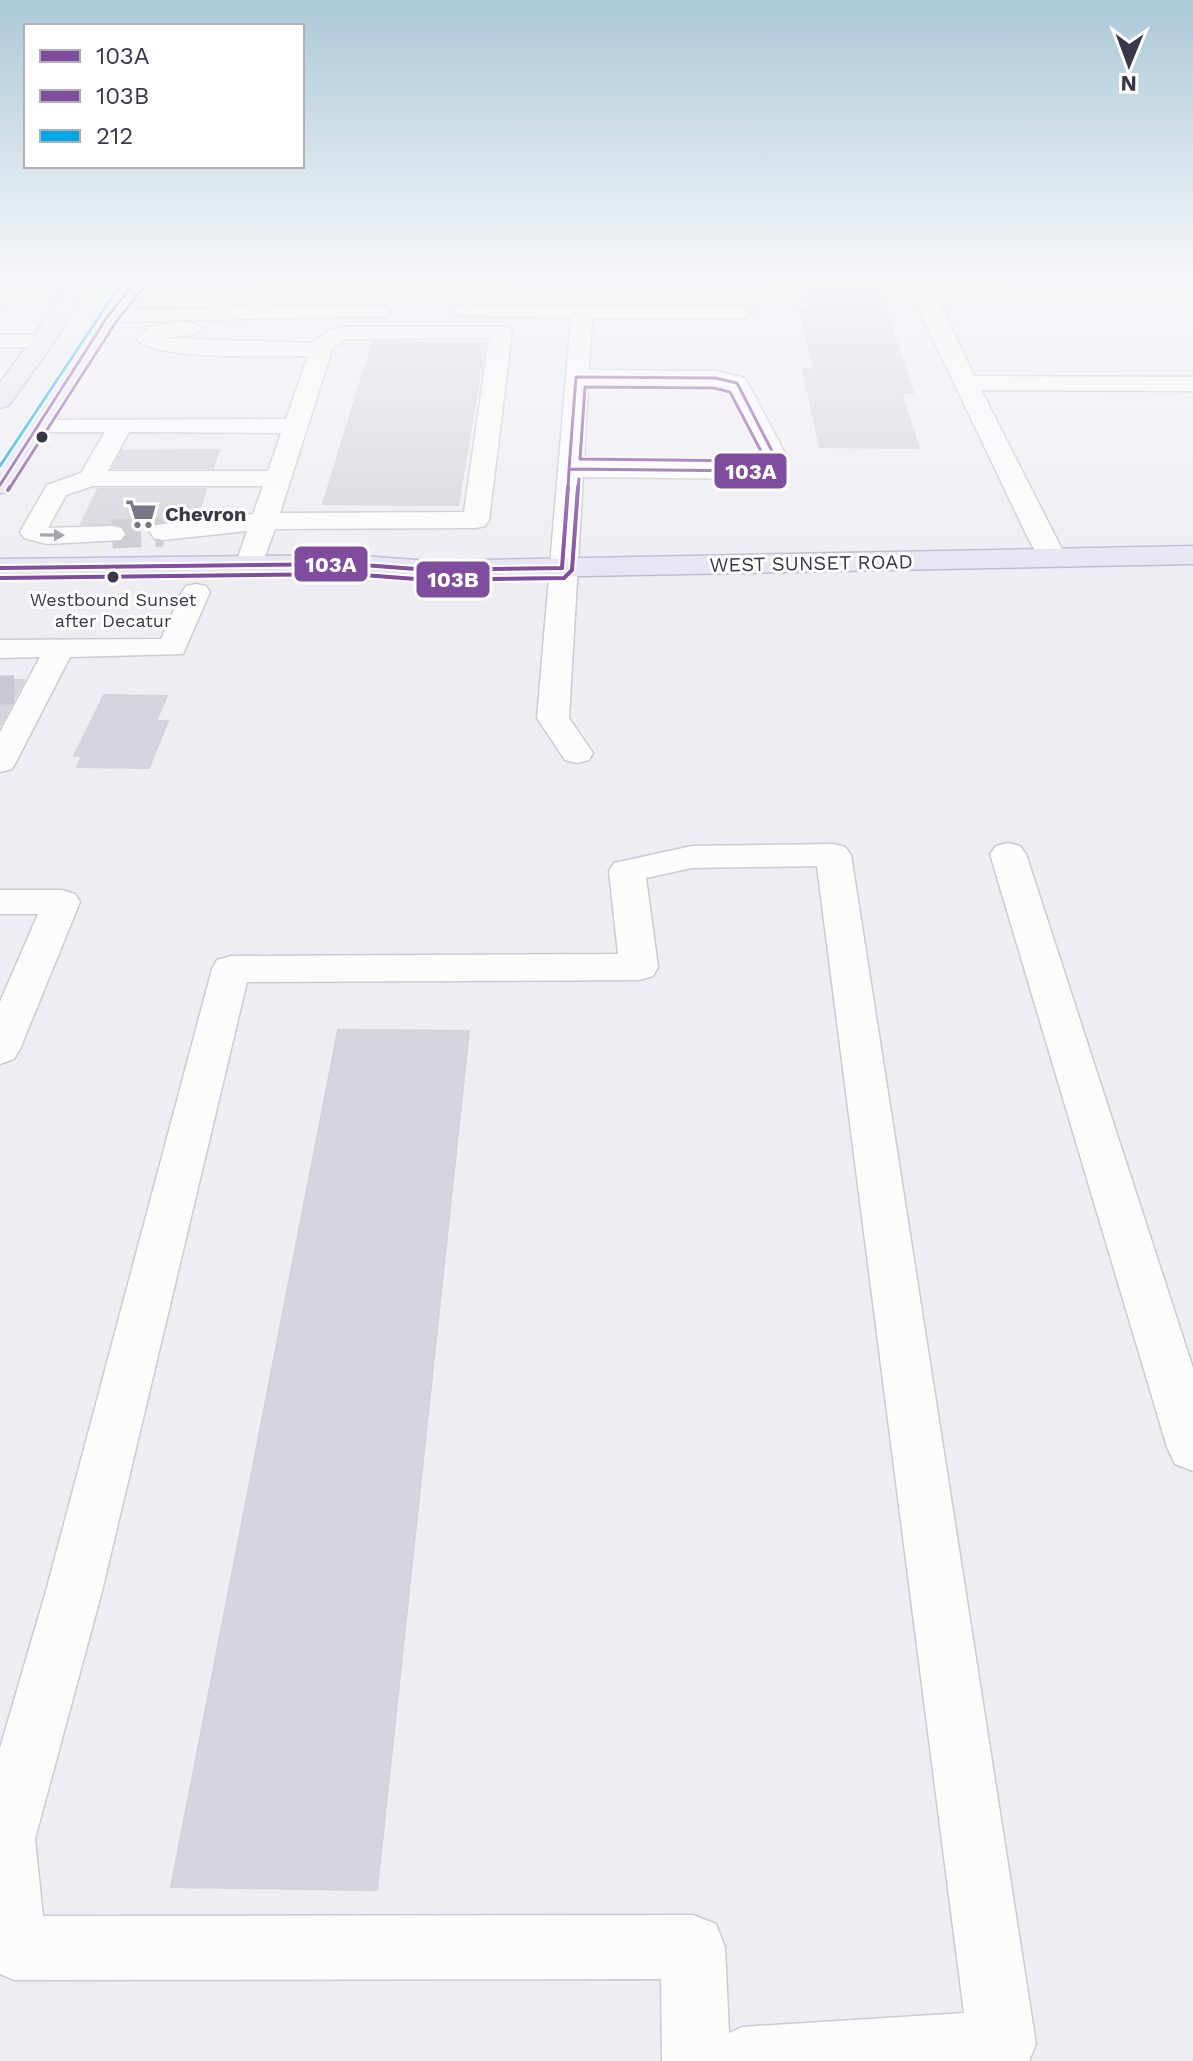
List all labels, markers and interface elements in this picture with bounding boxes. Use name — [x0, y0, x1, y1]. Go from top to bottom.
legend — [24, 24, 304, 168]
north arrow — [1089, 24, 1169, 104]
text: 103A — [96, 42, 150, 70]
text: N — [1120, 71, 1137, 96]
text: 103B — [96, 82, 149, 110]
text: 212 — [96, 122, 133, 150]
unlabelled marker — [34, 429, 50, 445]
line badge: 103A — [713, 452, 788, 490]
text: 103A — [725, 459, 777, 484]
supermarket icon: Chevron — [124, 497, 158, 531]
place label: Chevron — [165, 502, 246, 526]
one-way arrow — [40, 529, 66, 542]
line badge: 103A — [293, 545, 369, 583]
street label: WEST SUNSET ROAD — [709, 549, 913, 577]
text: 103A — [305, 552, 357, 577]
line badge: 103B — [415, 560, 491, 599]
text: 103B — [427, 567, 479, 592]
marker: Westbound Sunset after Decatur — [105, 569, 121, 585]
place label: Westbound Sunset after Decatur — [30, 589, 197, 631]

